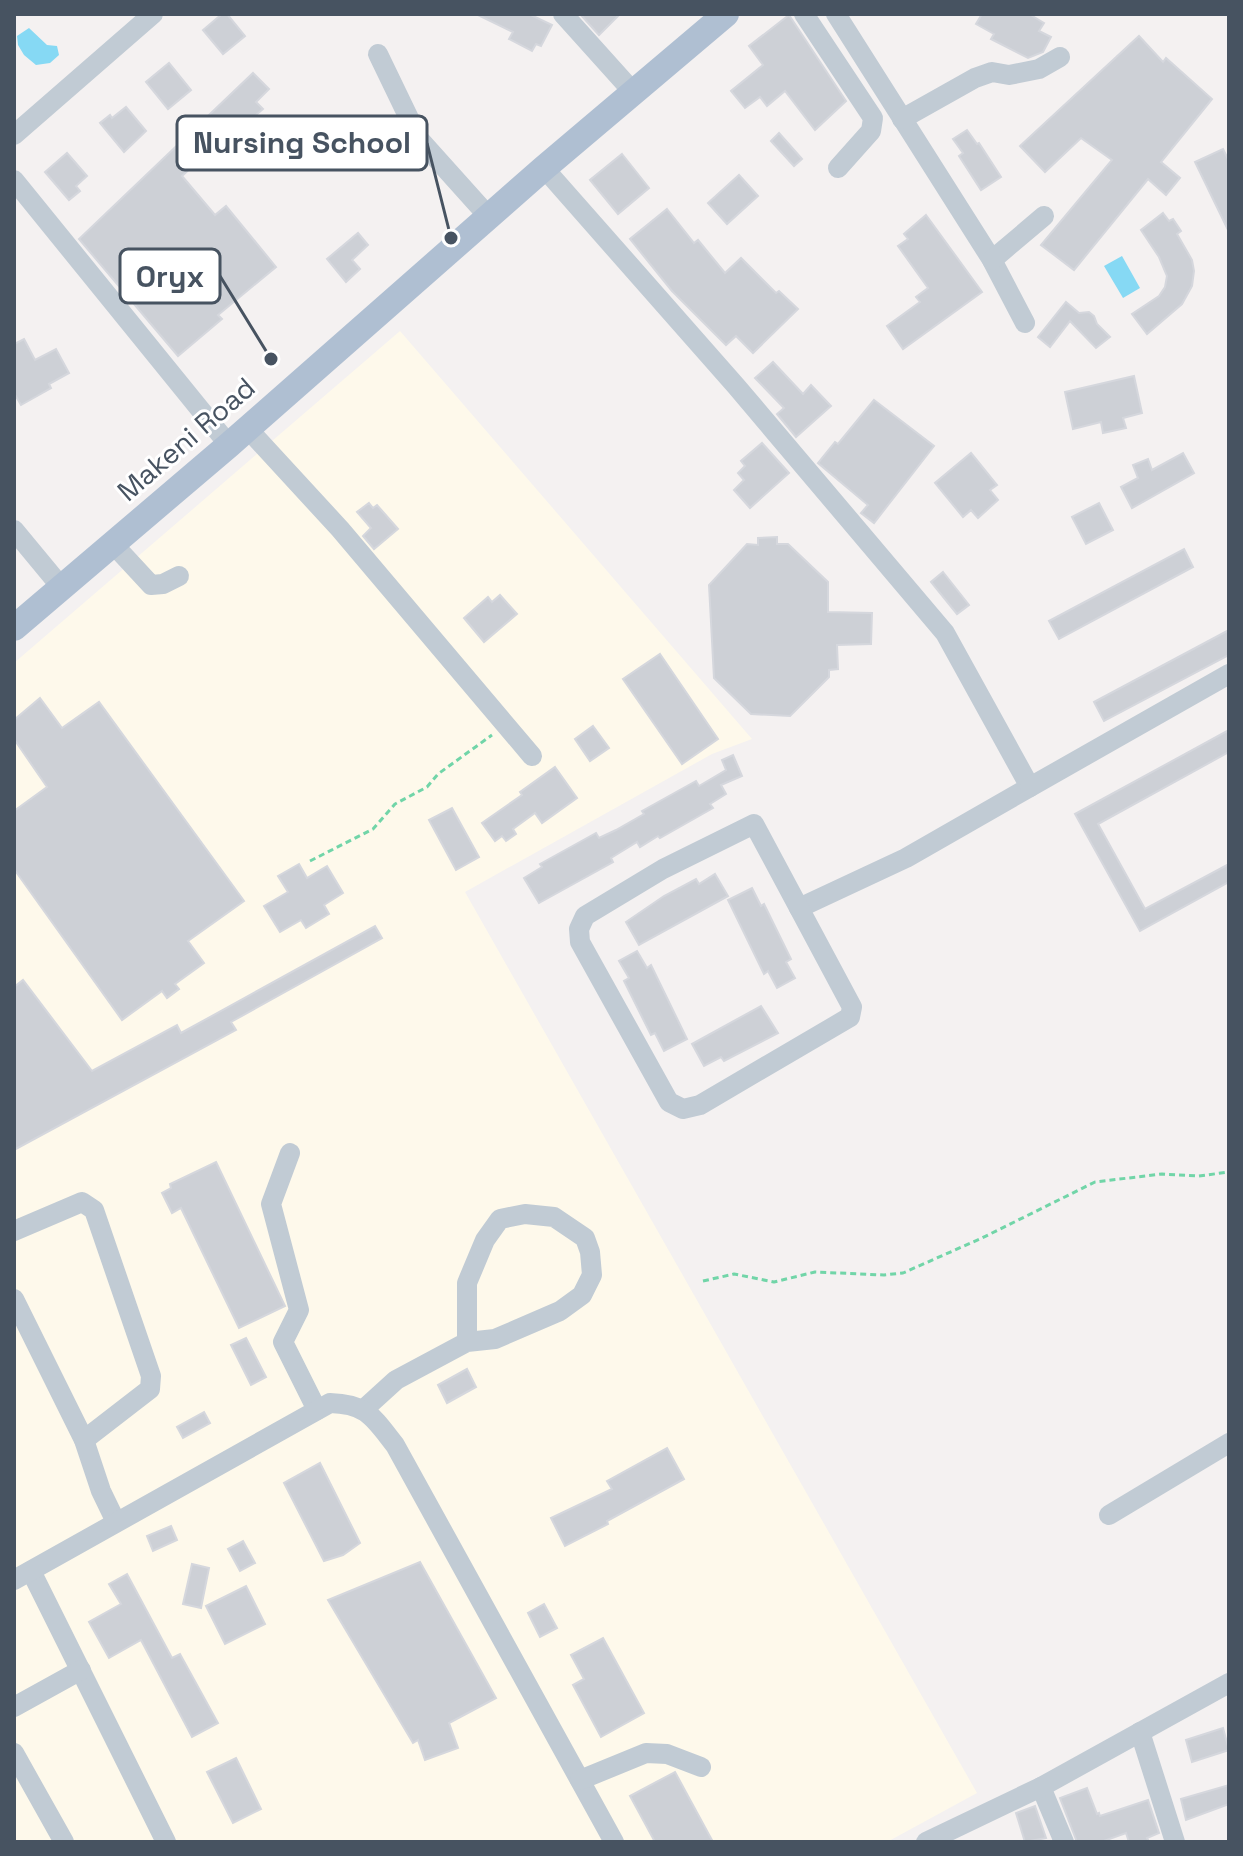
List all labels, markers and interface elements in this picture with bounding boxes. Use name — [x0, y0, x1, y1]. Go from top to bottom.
callout: Nursing School — [177, 116, 427, 170]
text: Nursing School — [193, 123, 411, 162]
callout: Oryx — [120, 249, 220, 303]
text: Oryx — [136, 257, 204, 296]
street label: Makeni Road — [110, 369, 262, 509]

